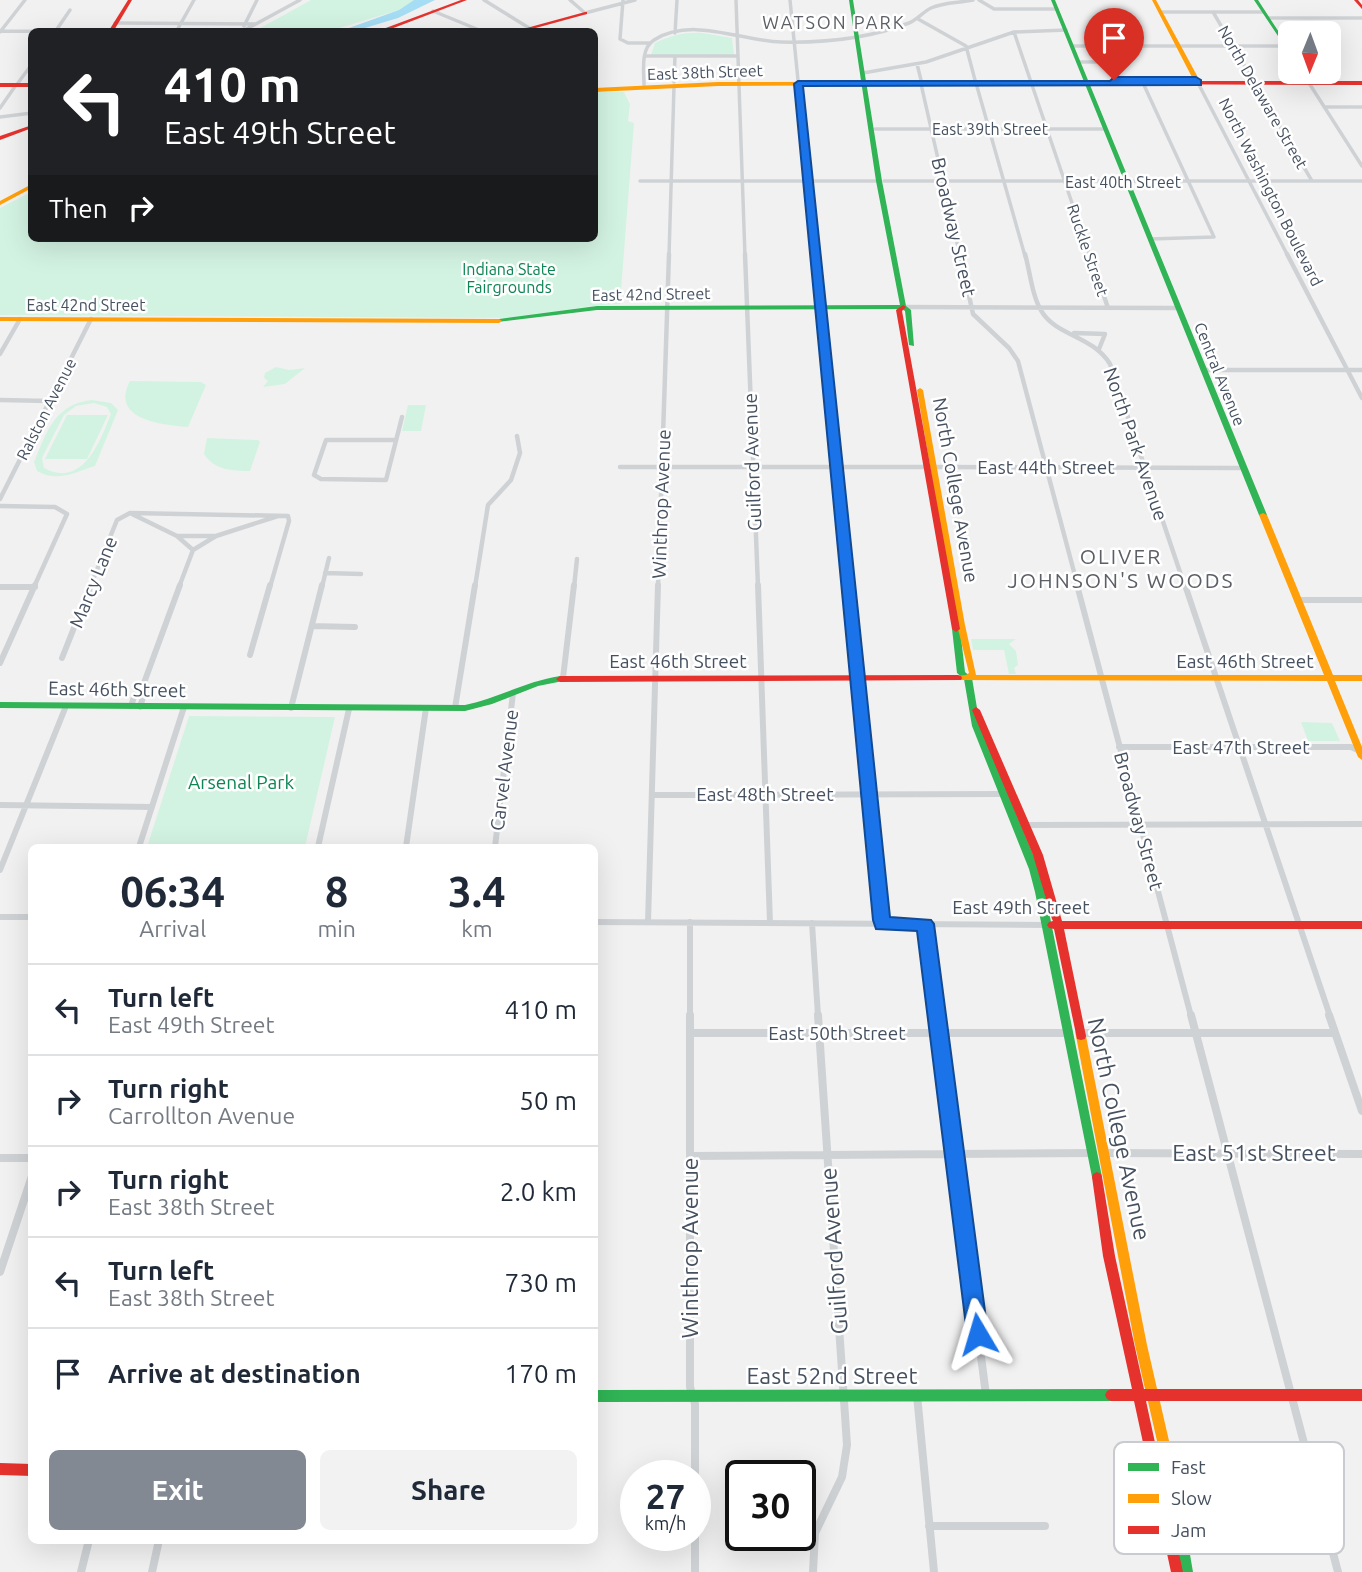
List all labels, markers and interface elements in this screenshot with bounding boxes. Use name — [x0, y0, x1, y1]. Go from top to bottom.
pin — [1084, 8, 1144, 80]
district label: WATSON PARK — [762, 12, 906, 32]
icon: arrive — [1095, 19, 1133, 57]
north arrow — [1278, 21, 1340, 84]
map controls — [1278, 21, 1341, 84]
street label: North Delaware Street — [1215, 22, 1312, 172]
icon: left — [49, 56, 140, 147]
text: 410 m — [164, 56, 301, 111]
street label: East 38th Street — [647, 61, 764, 83]
street label: North Washington Boulevard — [1216, 95, 1326, 289]
text: East 49th Street — [164, 114, 396, 150]
street label: East 39th Street — [932, 120, 1049, 138]
street label: Broadway Street — [927, 155, 981, 299]
street label: East 40th Street — [1065, 173, 1182, 191]
icon: right — [122, 189, 160, 227]
text: Then — [49, 194, 108, 223]
street label: Ruckle Street — [1064, 202, 1112, 299]
park label: Indiana State Fairgrounds — [462, 260, 556, 296]
street label: East 42nd Street — [591, 284, 711, 304]
street label: East 42nd Street — [27, 296, 146, 314]
street label: Central Avenue — [1191, 320, 1249, 428]
street label: Ralston Avenue — [13, 355, 79, 463]
street label: North Park Avenue — [1099, 364, 1173, 524]
street label: Guilford Avenue — [739, 393, 765, 531]
street label: North College Avenue — [929, 396, 983, 584]
street label: Winthrop Avenue — [647, 429, 675, 579]
street label: East 44th Street — [977, 456, 1115, 478]
street label: Marcy Lane — [65, 533, 121, 631]
district label: OLIVER JOHNSON'S WOODS — [1007, 544, 1235, 592]
street label: East 46th Street — [609, 650, 747, 672]
street label: East 46th Street — [1176, 650, 1314, 672]
street label: East 46th Street — [48, 677, 187, 701]
street label: Carvel Avenue — [486, 708, 522, 832]
street label: East 47th Street — [1172, 736, 1310, 758]
street label: Broadway Street — [1110, 749, 1168, 893]
park label: Arsenal Park — [188, 771, 294, 793]
street label: East 48th Street — [696, 783, 834, 805]
text: 06:34 — [120, 868, 225, 915]
text: 8 — [325, 868, 349, 915]
text: 3.4 — [448, 868, 506, 915]
street label: East 49th Street — [952, 896, 1090, 918]
text: Arrival — [139, 916, 206, 941]
text: min — [317, 916, 356, 941]
text: km — [461, 916, 493, 941]
text: Turn left — [108, 983, 214, 1012]
icon: left — [49, 991, 87, 1029]
text: 410 m — [505, 995, 577, 1024]
text: East 49th Street — [108, 1012, 275, 1037]
street label: North College Avenue — [1084, 1015, 1155, 1243]
street label: East 50th Street — [768, 1022, 906, 1044]
text: Turn right — [108, 1074, 229, 1103]
icon: right — [49, 1082, 87, 1120]
text: 50 m — [519, 1086, 577, 1115]
text: Carrollton Avenue — [108, 1103, 295, 1128]
street label: East 51st Street — [1172, 1140, 1336, 1165]
street label: Winthrop Avenue — [677, 1158, 702, 1339]
text: Turn right — [108, 1165, 229, 1194]
street label: Guilford Avenue — [815, 1167, 852, 1335]
icon: right — [49, 1173, 87, 1211]
text: 2.0 km — [500, 1177, 577, 1206]
text: East 38th Street — [108, 1194, 275, 1219]
text: Turn left — [108, 1256, 214, 1285]
icon: left — [49, 1264, 87, 1302]
text: 730 m — [505, 1268, 577, 1297]
text: East 38th Street — [108, 1285, 275, 1310]
position arrow — [941, 1297, 1015, 1371]
icon: arrive — [49, 1355, 87, 1393]
text: Arrive at destination — [108, 1359, 361, 1388]
text: 170 m — [505, 1359, 577, 1388]
street label: East 52nd Street — [746, 1363, 918, 1388]
legend — [1114, 1442, 1344, 1554]
button: Exit — [49, 1450, 306, 1530]
button: Share — [320, 1450, 577, 1530]
text: Fast — [1171, 1456, 1206, 1478]
speed limit sign: 30 — [725, 1460, 816, 1551]
text: 27 — [646, 1476, 685, 1516]
text: Slow — [1171, 1487, 1212, 1509]
text: km/h — [645, 1513, 686, 1533]
text: Jam — [1171, 1519, 1207, 1541]

